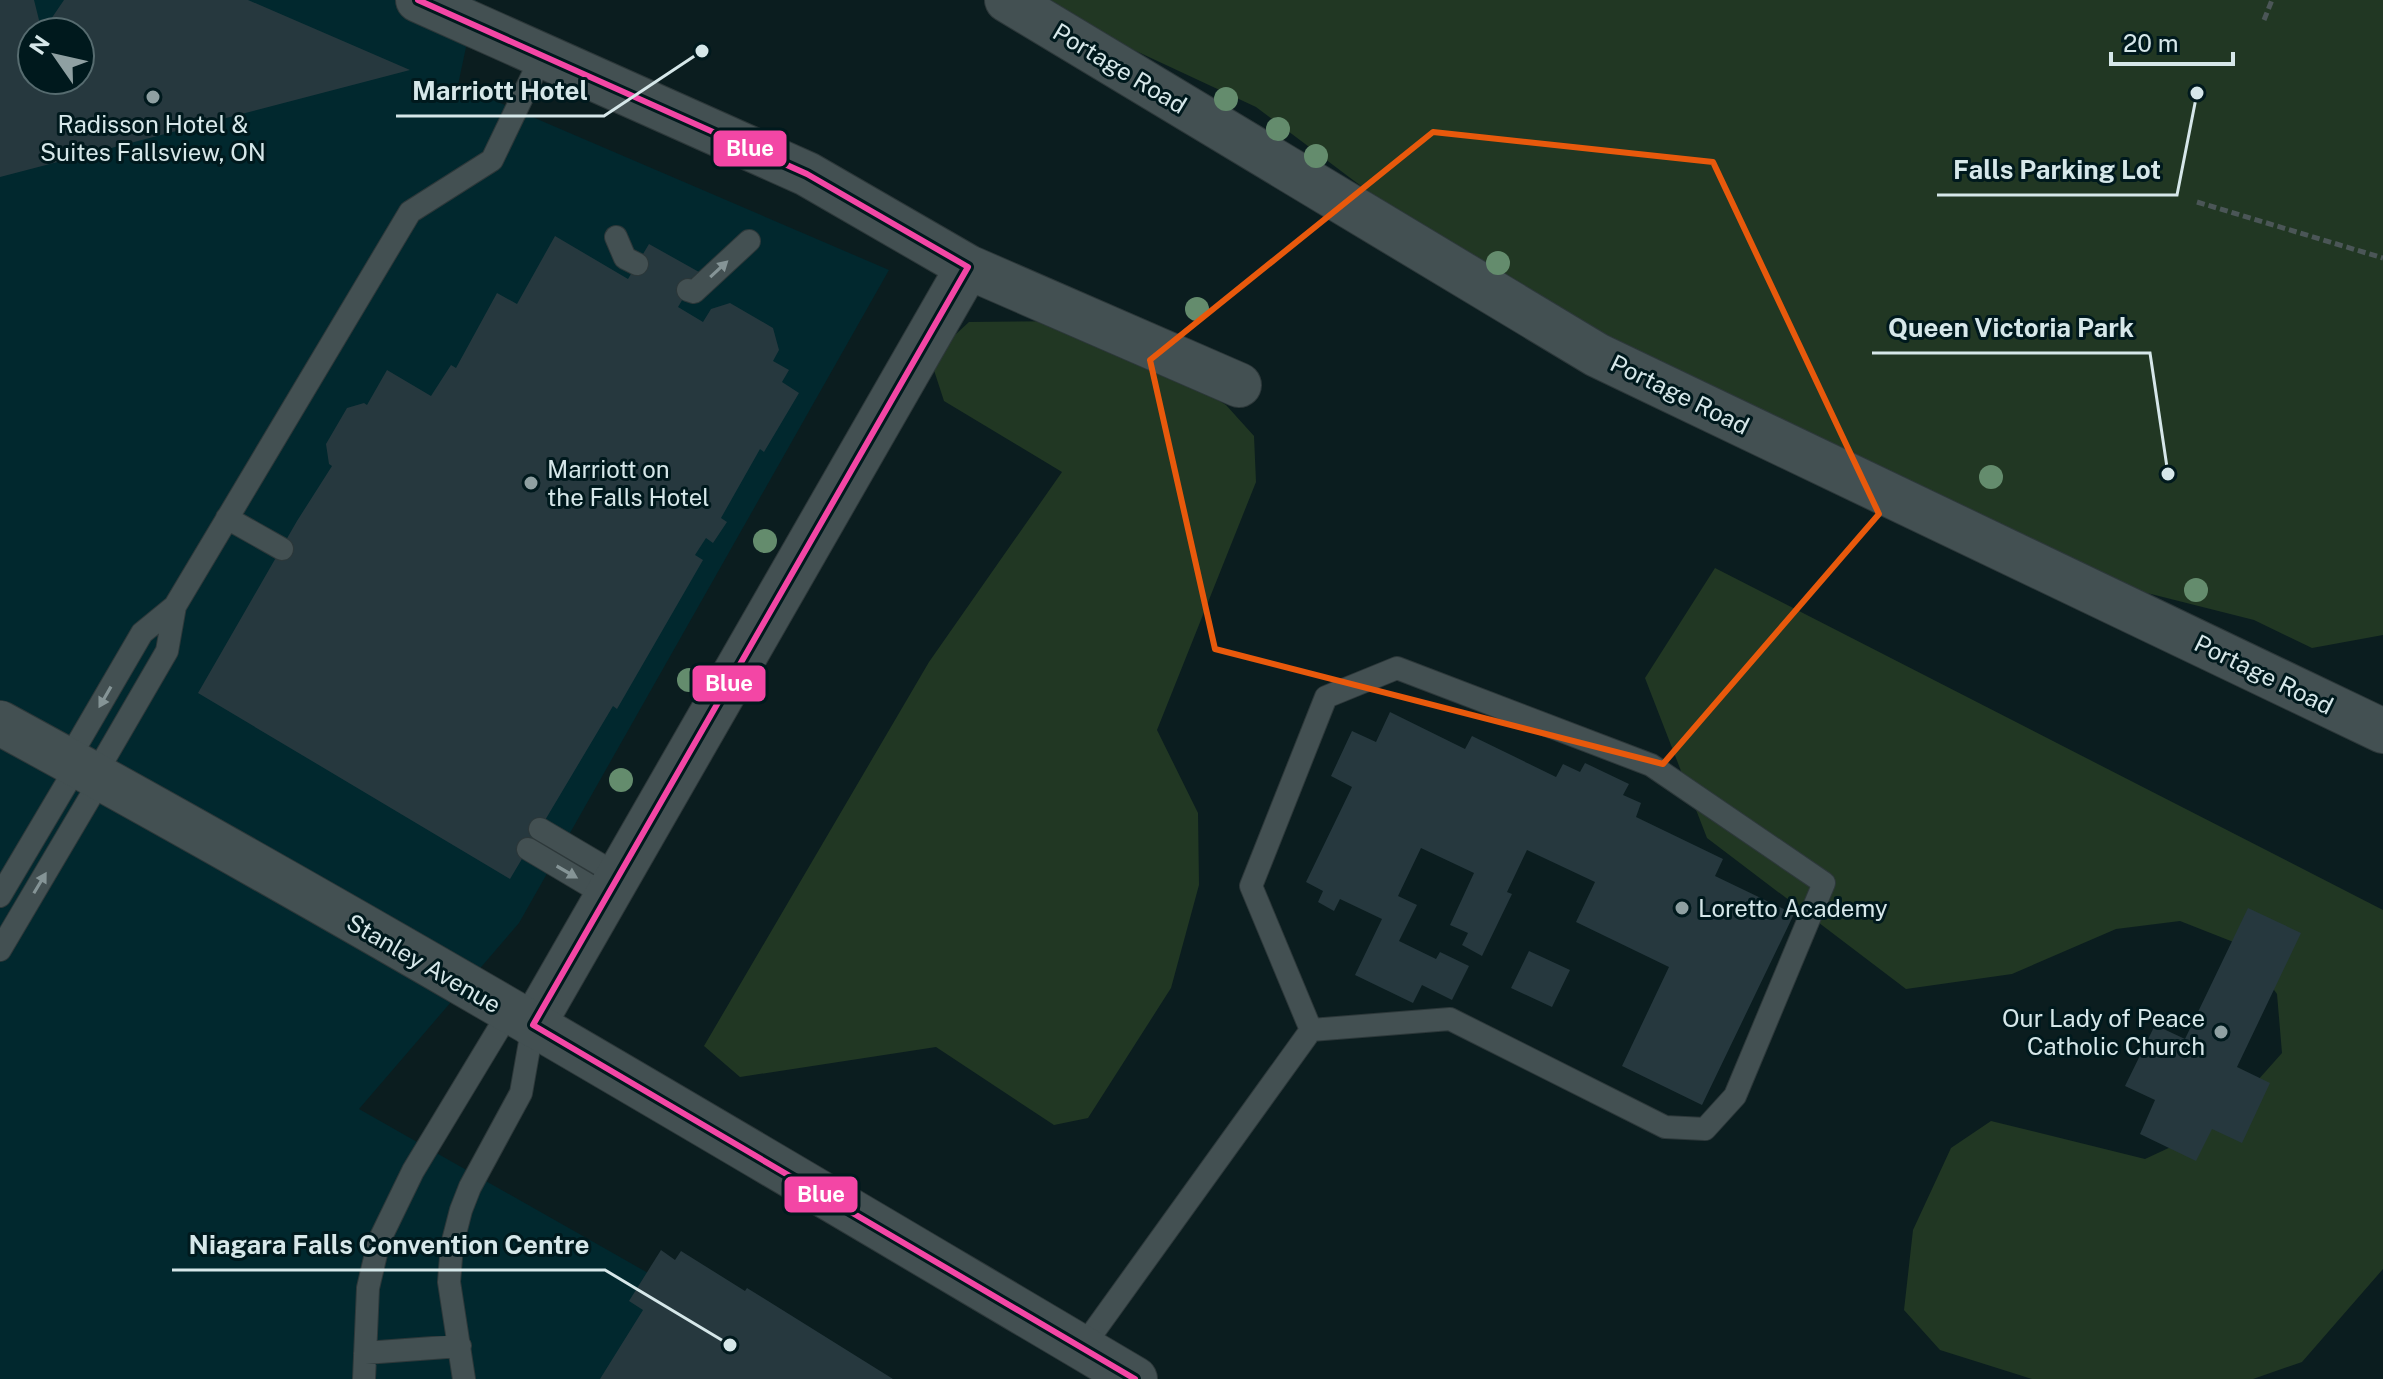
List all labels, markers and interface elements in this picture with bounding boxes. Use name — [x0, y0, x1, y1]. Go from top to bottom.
north arrow — [16, 16, 96, 96]
scale bar — [2111, 16, 2233, 66]
street label: Portage Road — [1048, 17, 1192, 119]
text: 20 m — [2123, 29, 2179, 57]
text: N — [24, 30, 55, 59]
callout: Marriott Hotel — [396, 66, 604, 116]
text: Marriott Hotel — [412, 75, 588, 106]
marker: Radisson Hotel & Suites Fallsview, ON — [144, 88, 162, 106]
place label: Radisson Hotel & Suites Fallsview, ON — [40, 110, 266, 166]
line badge: Blue — [712, 129, 788, 168]
text: Blue — [726, 135, 774, 161]
callout: Falls Parking Lot — [1937, 145, 2177, 195]
text: Falls Parking Lot — [1953, 154, 2161, 185]
one-way arrow — [709, 260, 728, 278]
callout: Queen Victoria Park — [1872, 303, 2150, 353]
text: Queen Victoria Park — [1888, 312, 2134, 343]
street label: Portage Road — [1606, 348, 1754, 440]
place label: Marriott on the Falls Hotel — [547, 455, 710, 511]
marker: Marriott on the Falls Hotel — [522, 474, 540, 492]
street label: Portage Road — [2190, 628, 2338, 720]
line badge: Blue — [691, 664, 767, 703]
text: Blue — [705, 670, 753, 696]
one-way arrow — [98, 686, 112, 708]
one-way arrow — [556, 865, 578, 879]
one-way arrow — [33, 872, 47, 894]
place label: Loretto Academy — [1698, 894, 1888, 922]
marker: Loretto Academy — [1673, 899, 1691, 917]
street label: Stanley Avenue — [342, 908, 506, 1018]
place label: Our Lady of Peace Catholic Church — [2002, 1004, 2205, 1060]
marker: Our Lady of Peace Catholic Church — [2212, 1023, 2230, 1041]
line badge: Blue — [783, 1175, 859, 1214]
text: Blue — [797, 1181, 845, 1207]
callout: Niagara Falls Convention Centre — [172, 1220, 605, 1270]
text: Niagara Falls Convention Centre — [189, 1229, 589, 1260]

